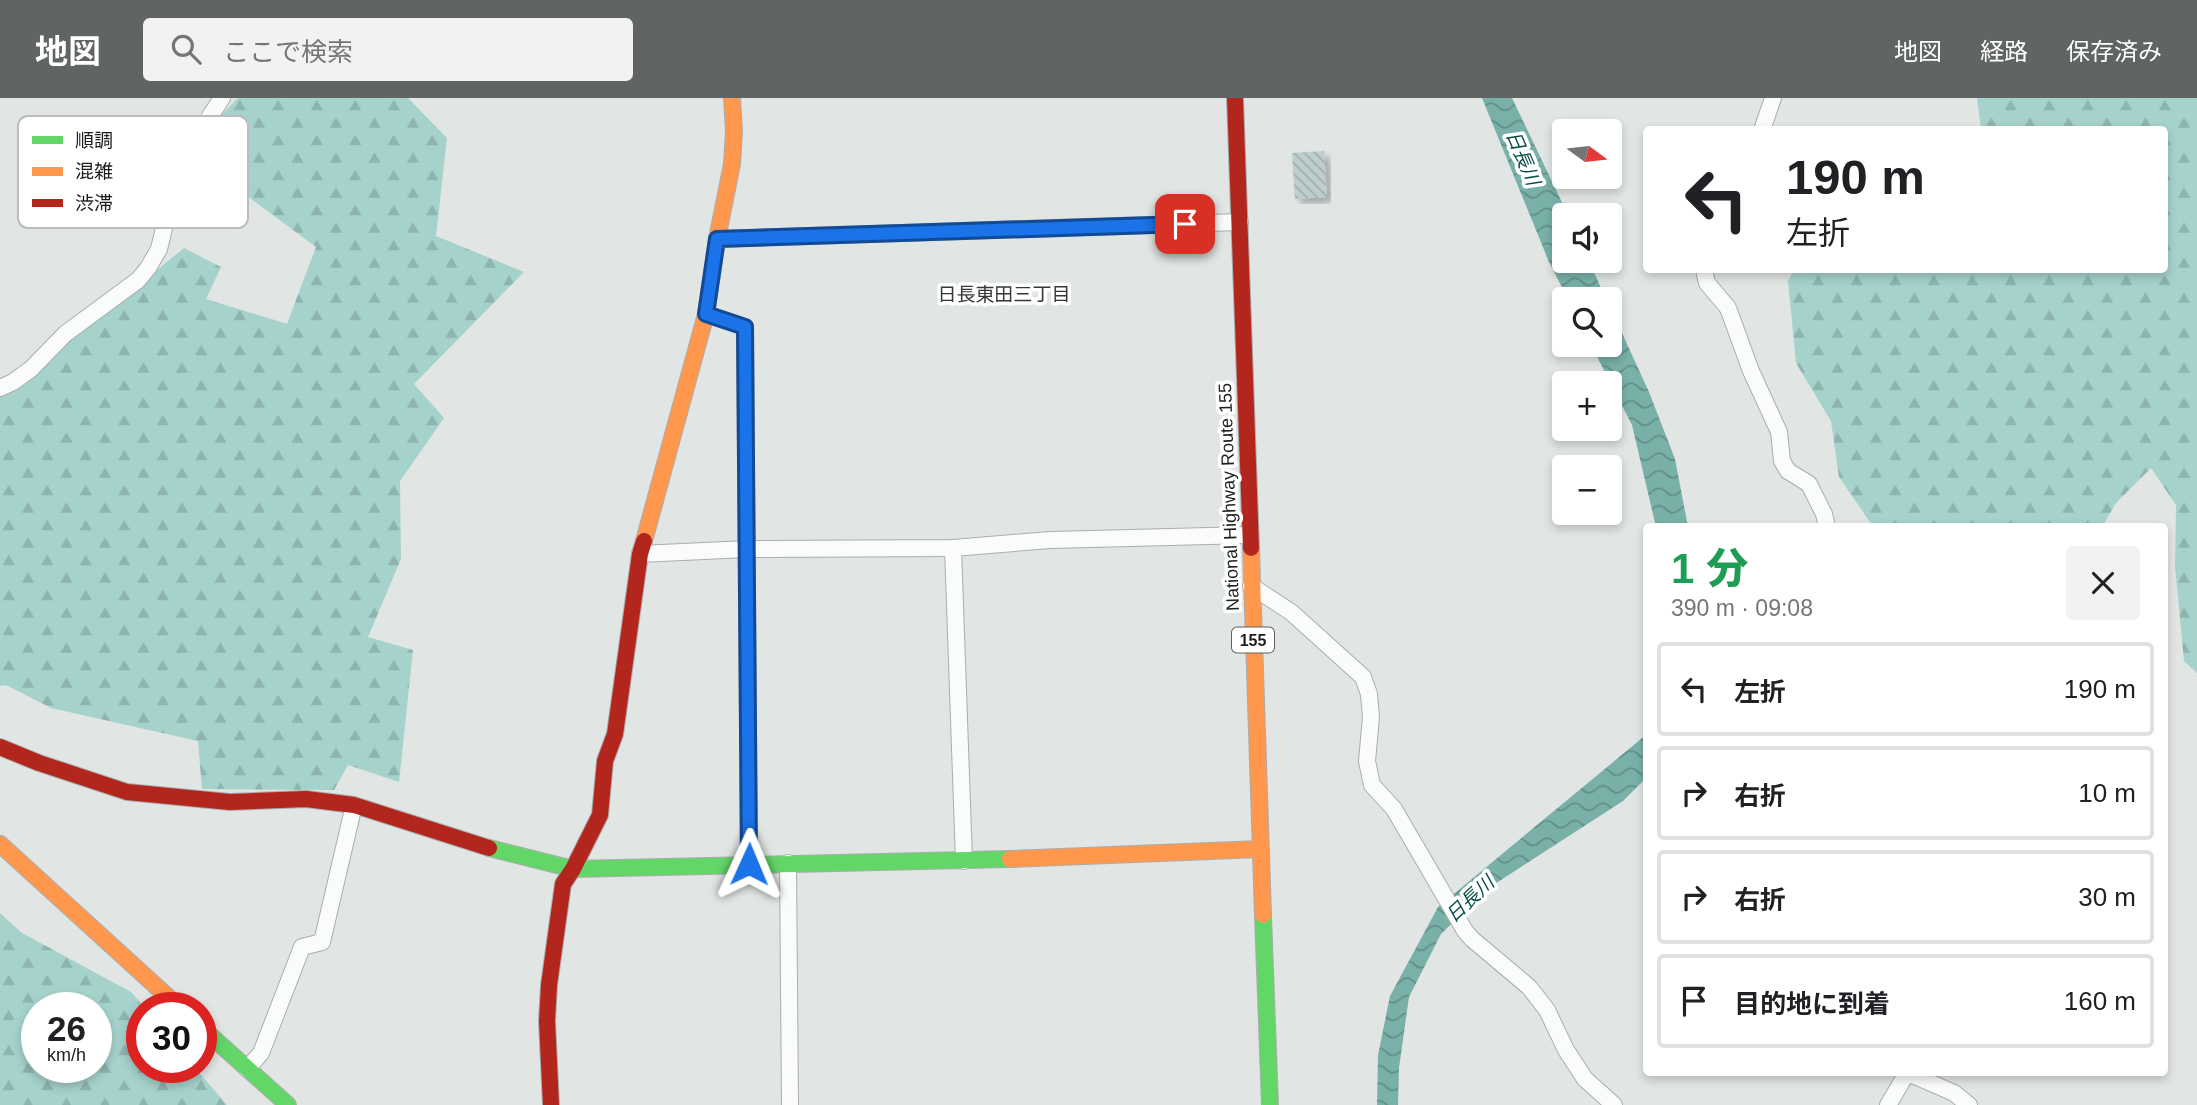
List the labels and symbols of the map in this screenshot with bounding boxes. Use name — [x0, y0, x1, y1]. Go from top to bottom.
legend — [18, 116, 248, 228]
north arrow — [1552, 119, 1622, 189]
water label: 日長川 — [1502, 128, 1545, 190]
text: 順調 — [75, 130, 113, 151]
text: 混雑 — [75, 161, 113, 182]
text: 渋滞 — [75, 193, 113, 214]
pin — [1155, 194, 1215, 254]
district label: 日長東田三丁目 — [937, 284, 1071, 305]
street label: National Highway Route 155 — [1215, 383, 1243, 611]
road number: 155 — [1232, 628, 1274, 652]
position arrow — [712, 827, 786, 901]
water label: 日長川 — [1442, 871, 1499, 926]
speed limit sign: 30 — [126, 992, 217, 1083]

